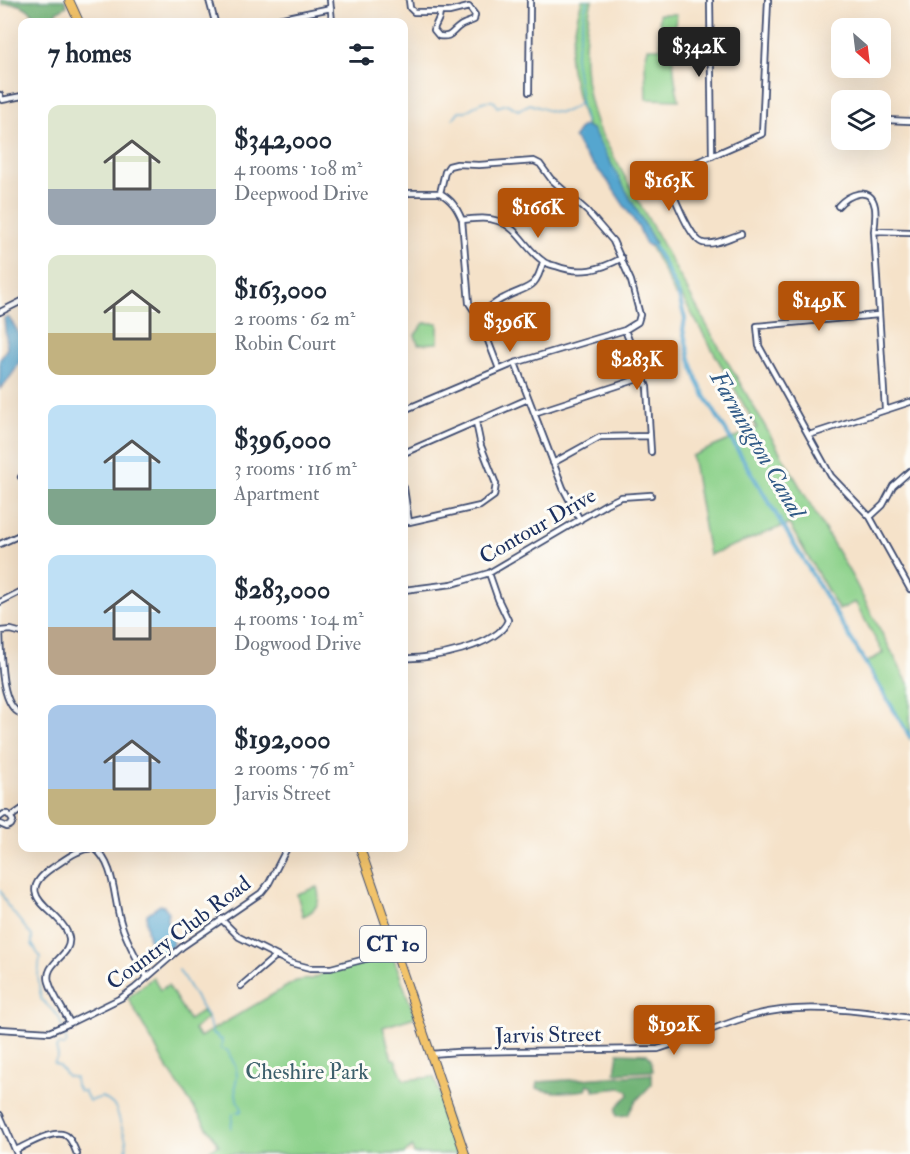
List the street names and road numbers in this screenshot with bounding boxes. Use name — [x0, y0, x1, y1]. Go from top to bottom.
street label: Contour Drive — [474, 481, 601, 571]
street label: Country Club Road — [101, 869, 256, 996]
road number: CT 10 — [360, 926, 426, 962]
street label: Jarvis Street — [494, 1020, 601, 1050]

